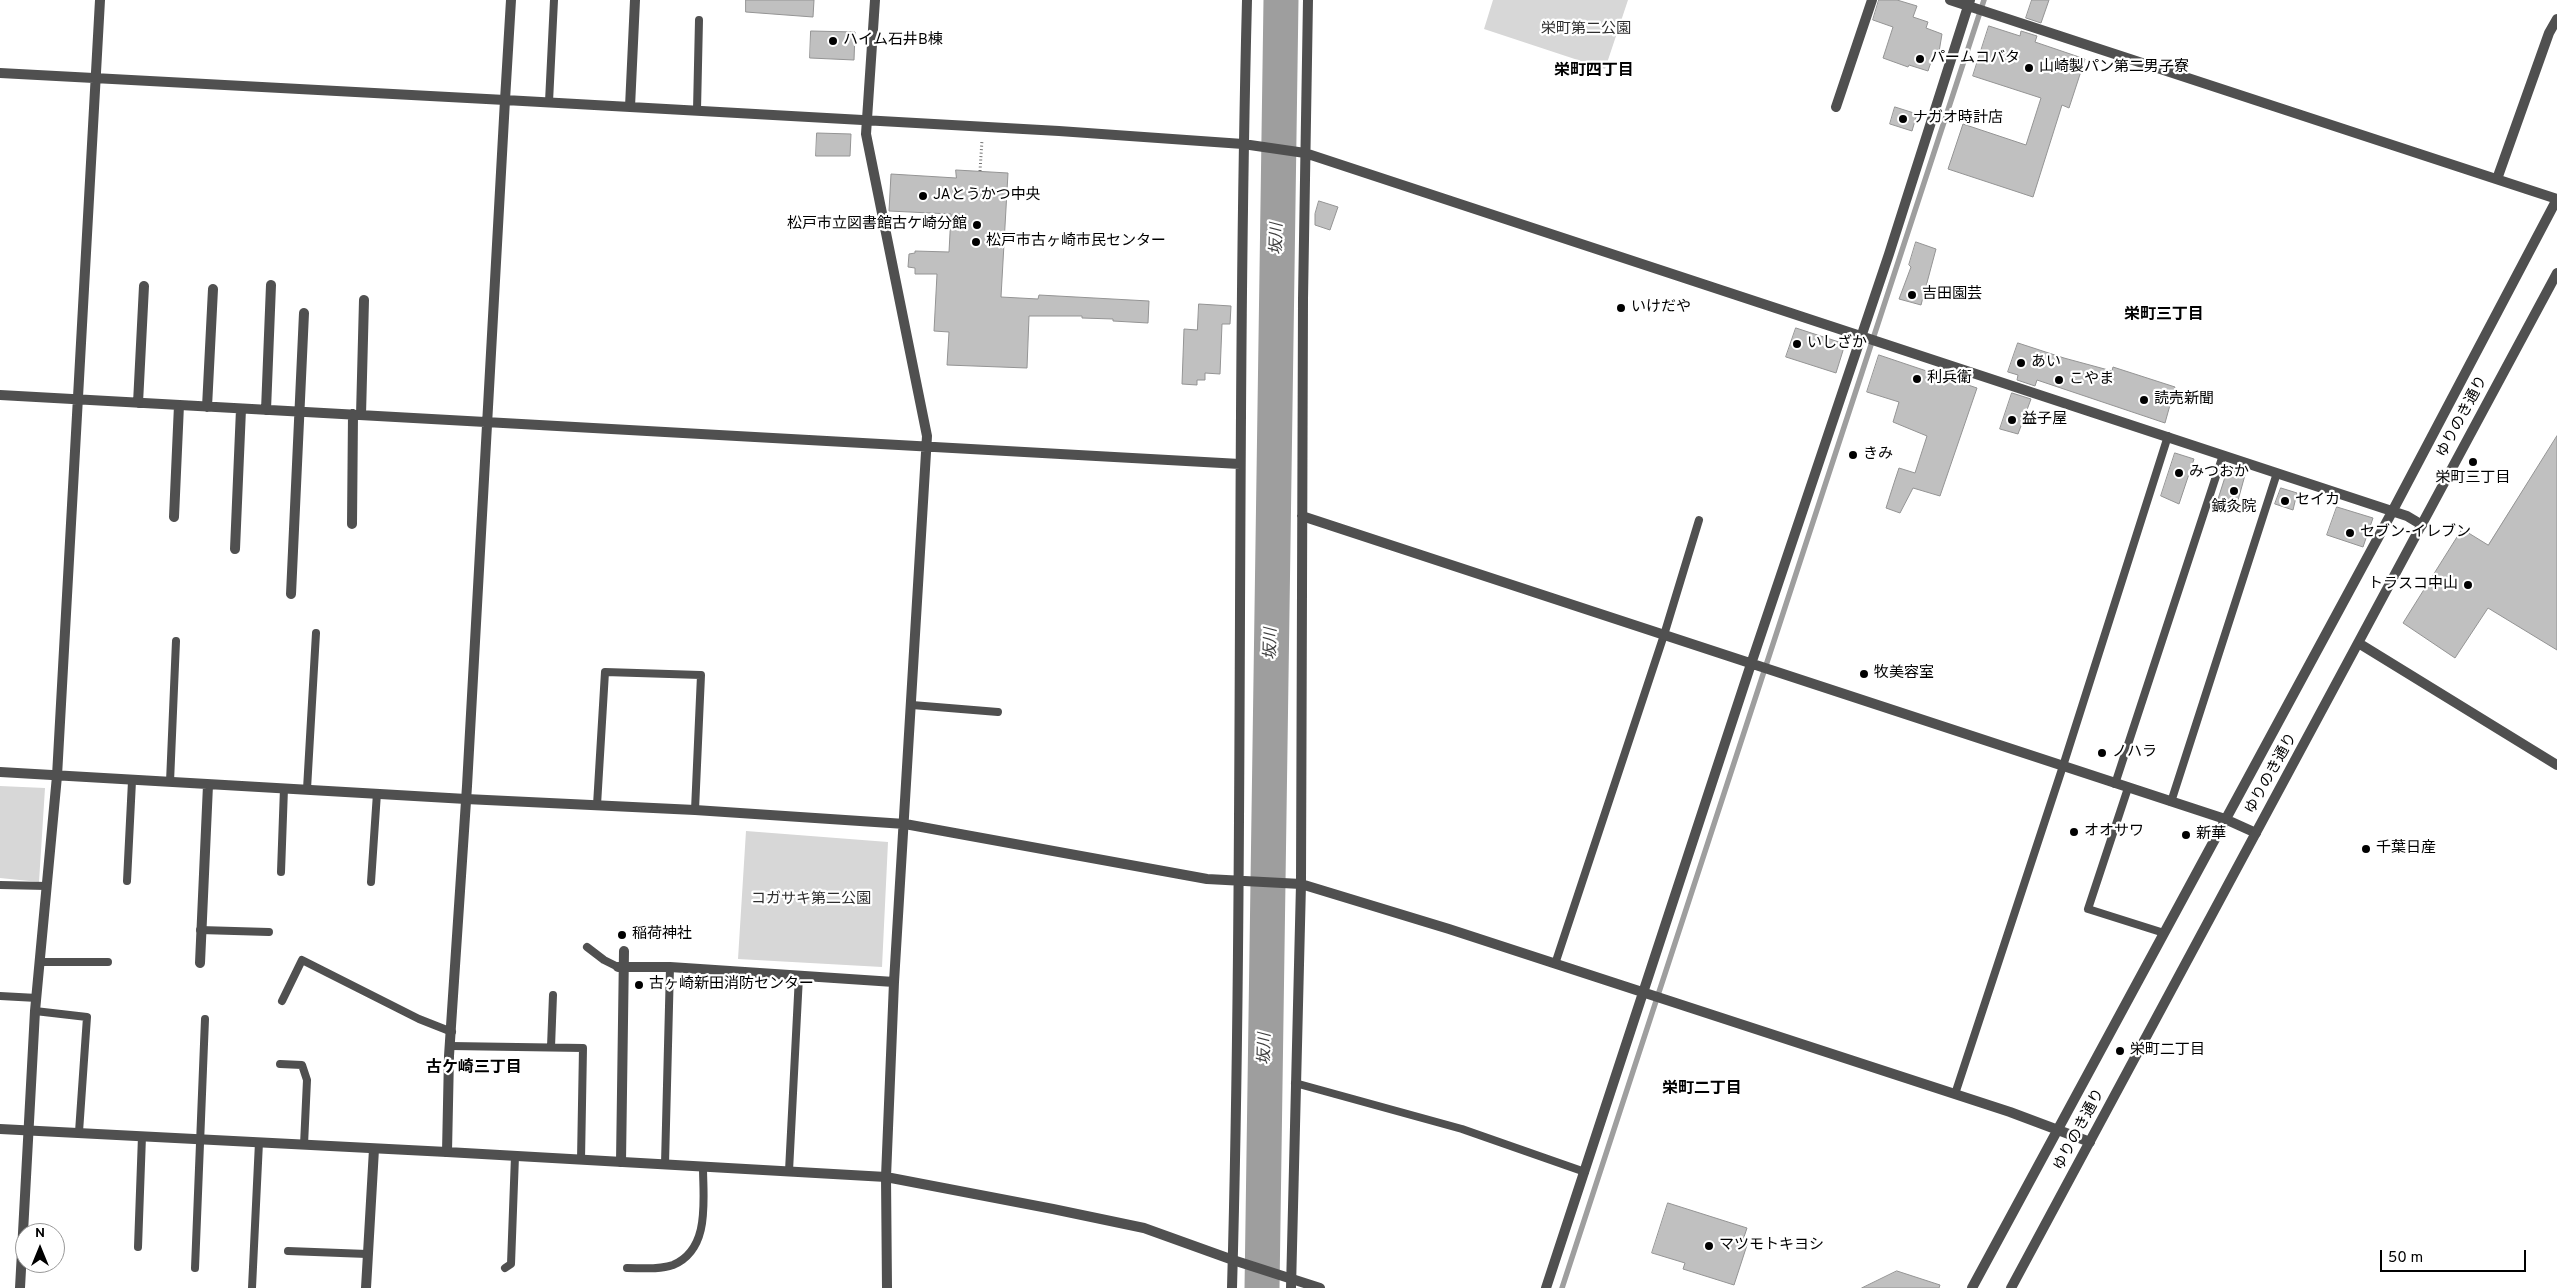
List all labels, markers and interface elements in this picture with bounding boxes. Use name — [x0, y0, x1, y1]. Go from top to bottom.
park label: 栄町第二公園 — [1541, 21, 1631, 39]
place label: ハイム石井B棟 — [843, 32, 943, 50]
marker: ハイム石井B棟 — [827, 35, 839, 47]
place label: パームコバタ — [1930, 50, 2020, 68]
marker: パームコバタ — [1914, 53, 1926, 65]
place label: 山崎製パン第二男子寮 — [2039, 59, 2189, 77]
district label: 栄町四丁目 — [1554, 62, 1634, 82]
marker: 山崎製パン第二男子寮 — [2023, 62, 2035, 74]
place label: ナガオ時計店 — [1913, 110, 2003, 128]
marker: ナガオ時計店 — [1897, 113, 1909, 125]
place label: JAとうかつ中央 — [933, 187, 1041, 205]
marker: JAとうかつ中央 — [917, 190, 929, 202]
place label: 松戸市立図書館古ケ崎分館 — [787, 216, 967, 234]
marker: 松戸市立図書館古ケ崎分館 — [971, 219, 983, 231]
water label: 坂川 — [1268, 223, 1288, 255]
place label: 松戸市古ヶ崎市民センター — [986, 233, 1166, 251]
marker: 松戸市古ヶ崎市民センター — [970, 236, 982, 248]
place label: 吉田園芸 — [1922, 286, 1982, 304]
marker: 吉田園芸 — [1906, 289, 1918, 301]
place label: いけだや — [1631, 299, 1691, 317]
marker: いけだや — [1615, 302, 1627, 314]
district label: 栄町三丁目 — [2124, 306, 2204, 326]
place label: いしざか — [1807, 335, 1867, 353]
marker: いしざか — [1791, 338, 1803, 350]
place label: あい — [2031, 354, 2061, 372]
marker: あい — [2015, 357, 2027, 369]
place label: 利兵衛 — [1927, 370, 1972, 388]
place label: こやま — [2069, 371, 2114, 389]
marker: 利兵衛 — [1911, 373, 1923, 385]
street label: ゆりのき通り — [2434, 373, 2492, 461]
marker: こやま — [2053, 374, 2065, 386]
place label: 読売新聞 — [2154, 391, 2214, 409]
marker: 読売新聞 — [2138, 394, 2150, 406]
place label: 益子屋 — [2022, 411, 2067, 429]
marker: 益子屋 — [2006, 414, 2018, 426]
place label: きみ — [1863, 446, 1893, 464]
marker: きみ — [1847, 449, 1859, 461]
marker: 栄町三丁目 — [2467, 456, 2479, 468]
place label: みつおか — [2189, 464, 2249, 482]
marker: みつおか — [2173, 467, 2185, 479]
place label: 栄町三丁目 — [2436, 470, 2510, 488]
marker: 鍼灸院 — [2228, 485, 2240, 497]
place label: セイカ — [2295, 492, 2340, 510]
marker: セイカ — [2279, 495, 2291, 507]
place label: 鍼灸院 — [2212, 499, 2256, 517]
place label: セブン-イレブン — [2360, 524, 2471, 542]
marker: セブン-イレブン — [2344, 527, 2356, 539]
place label: トラスコ中山 — [2368, 576, 2458, 594]
marker: トラスコ中山 — [2462, 579, 2474, 591]
water label: 坂川 — [1262, 628, 1282, 660]
place label: 牧美容室 — [1874, 665, 1934, 683]
marker: 牧美容室 — [1858, 668, 1870, 680]
street label: ゆりのき通り — [2242, 730, 2302, 818]
place label: ノハラ — [2112, 744, 2157, 762]
marker: ノハラ — [2096, 747, 2108, 759]
place label: オオサワ — [2084, 823, 2144, 841]
marker: オオサワ — [2068, 826, 2080, 838]
place label: 新華 — [2196, 826, 2226, 844]
marker: 新華 — [2180, 829, 2192, 841]
place label: 千葉日産 — [2376, 840, 2436, 858]
marker: 千葉日産 — [2360, 843, 2372, 855]
park label: コガサキ第二公園 — [751, 891, 871, 909]
place label: 稲荷神社 — [632, 926, 692, 944]
marker: 稲荷神社 — [616, 929, 628, 941]
place label: 古ヶ崎新田消防センター — [649, 976, 814, 994]
marker: 古ヶ崎新田消防センター — [633, 979, 645, 991]
water label: 坂川 — [1256, 1033, 1276, 1065]
place label: 栄町二丁目 — [2130, 1042, 2205, 1060]
marker: 栄町二丁目 — [2114, 1045, 2126, 1057]
district label: 古ケ崎三丁目 — [426, 1059, 522, 1079]
district label: 栄町二丁目 — [1662, 1080, 1742, 1100]
street label: ゆりのき通り — [2051, 1086, 2109, 1174]
north arrow — [15, 1223, 65, 1273]
text: N — [35, 1225, 45, 1242]
place label: マツモトキヨシ — [1719, 1237, 1824, 1255]
marker: マツモトキヨシ — [1703, 1240, 1715, 1252]
scale bar — [2382, 1240, 2528, 1272]
text: 50 m — [2388, 1249, 2423, 1268]

